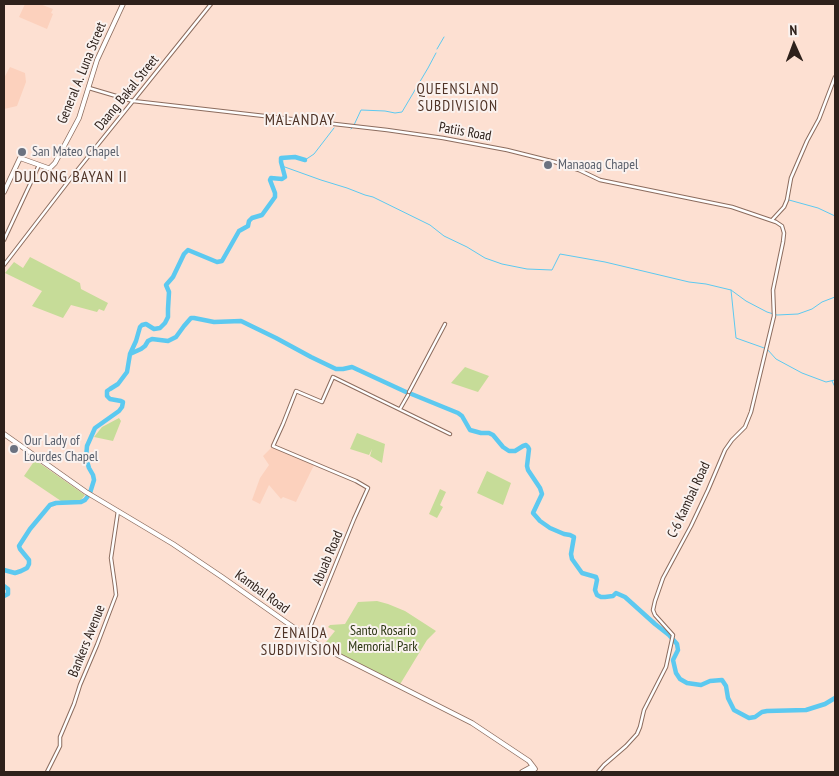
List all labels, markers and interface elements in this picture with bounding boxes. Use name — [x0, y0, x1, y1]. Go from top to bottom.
street label: General A. Luna Street — [54, 20, 110, 126]
north arrow — [769, 20, 819, 70]
text: N — [789, 21, 798, 39]
street label: Daang Bakal Street — [91, 52, 163, 134]
district label: QUEENSLAND SUBDIVISION — [415, 81, 501, 116]
district label: MALANDAY — [264, 110, 336, 130]
street label: Patiis Road — [437, 119, 493, 145]
place label: San Mateo Chapel — [32, 144, 119, 160]
marker: San Mateo Chapel — [16, 146, 28, 158]
place label: Manaoag Chapel — [558, 157, 638, 173]
marker: Manaoag Chapel — [542, 159, 554, 171]
district label: DULONG BAYAN II — [12, 167, 130, 187]
place label: Our Lady of Lourdes Chapel — [24, 433, 98, 466]
marker: Our Lady of Lourdes Chapel — [8, 443, 20, 455]
street label: C-6 Kambal Road — [664, 459, 714, 541]
street label: Abuab Road — [309, 528, 347, 588]
street label: Kambal Road — [232, 567, 292, 617]
street label: Bankers Avenue — [65, 602, 109, 680]
park label: Santo Rosario Memorial Park — [348, 623, 418, 656]
district label: ZENAIDA SUBDIVISION — [259, 625, 343, 660]

